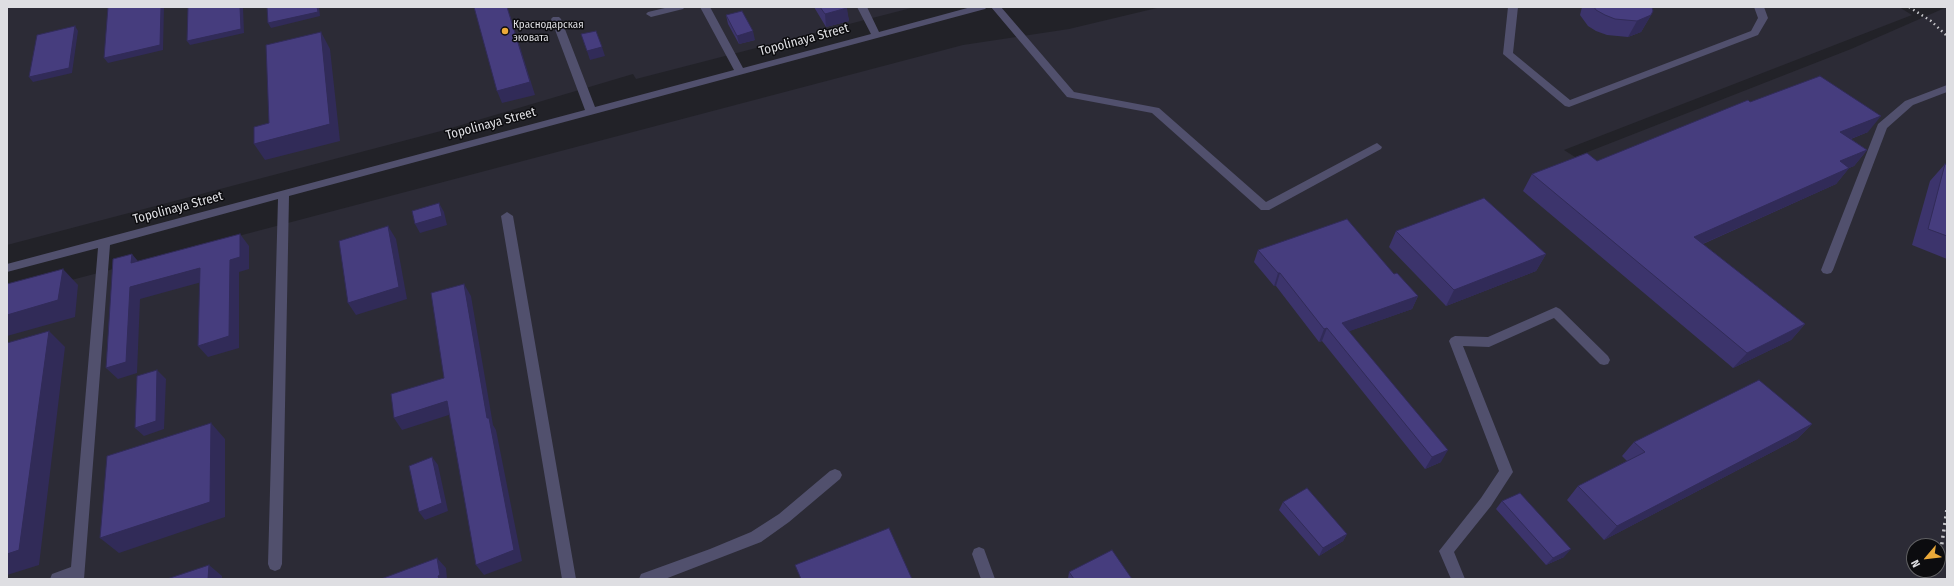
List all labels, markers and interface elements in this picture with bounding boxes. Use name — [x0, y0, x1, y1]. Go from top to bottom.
place label: Краснодарская эковата — [513, 18, 584, 44]
street label: Topolinaya Street — [757, 20, 851, 60]
marker: Краснодарская эковата — [500, 26, 510, 36]
street label: Topolinaya Street — [444, 104, 538, 144]
street label: Topolinaya Street — [131, 188, 225, 228]
north arrow — [1906, 538, 1946, 578]
text: N — [1909, 557, 1923, 569]

